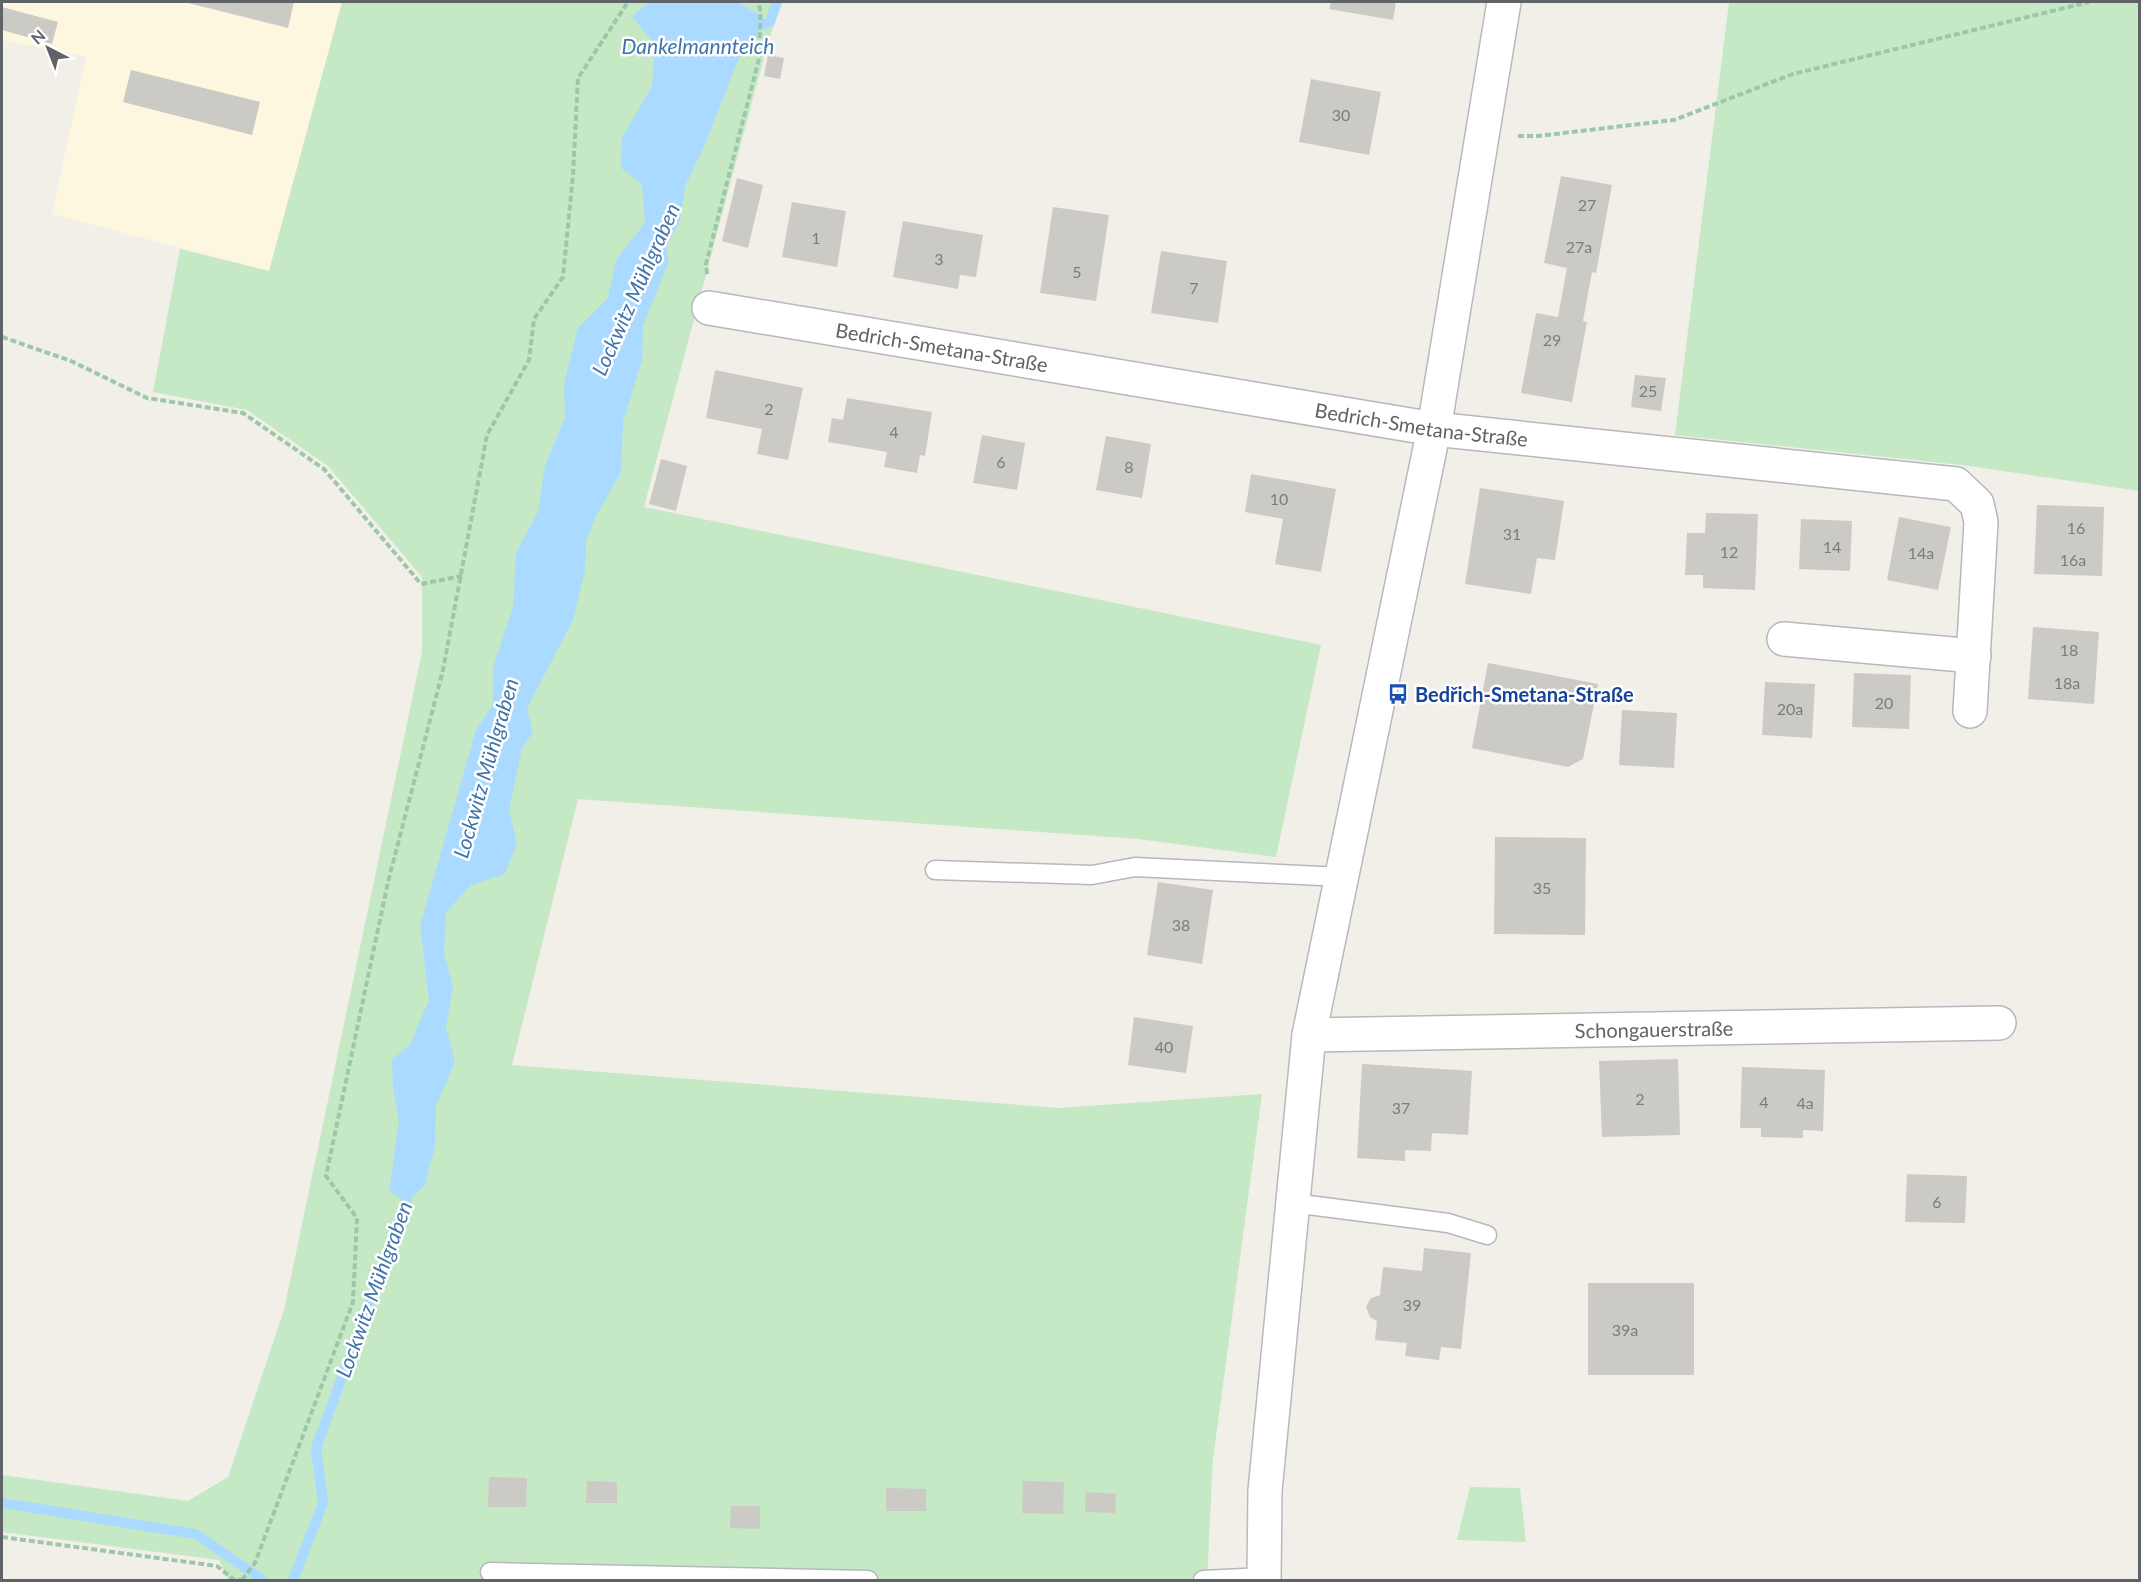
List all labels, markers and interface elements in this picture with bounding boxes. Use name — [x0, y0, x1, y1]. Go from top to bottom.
north arrow — [18, 18, 78, 78]
text: N — [27, 25, 49, 48]
water label: Dankelmannteich — [622, 33, 774, 58]
house number: 30 — [1332, 105, 1350, 124]
house number: 27 — [1578, 195, 1596, 214]
water label: Lockwitz Mühlgraben — [586, 199, 684, 379]
house number: 1 — [811, 228, 821, 247]
house number: 27a — [1566, 237, 1592, 256]
house number: 3 — [934, 249, 944, 268]
house number: 5 — [1072, 262, 1082, 281]
house number: 7 — [1189, 278, 1199, 297]
street label: Bedrich-Smetana-Straße — [834, 317, 1050, 376]
house number: 29 — [1543, 330, 1561, 349]
house number: 25 — [1639, 381, 1657, 400]
street label: Bedrich-Smetana-Straße — [1313, 397, 1529, 451]
house number: 2 — [764, 399, 774, 418]
house number: 4 — [889, 422, 899, 441]
house number: 6 — [996, 452, 1006, 471]
house number: 8 — [1124, 457, 1134, 476]
house number: 10 — [1270, 489, 1288, 508]
house number: 16 — [2067, 518, 2085, 537]
house number: 31 — [1503, 524, 1521, 543]
house number: 14 — [1823, 537, 1841, 556]
house number: 12 — [1720, 542, 1738, 561]
house number: 14a — [1908, 543, 1934, 562]
house number: 16a — [2060, 550, 2086, 569]
house number: 18 — [2060, 640, 2078, 659]
house number: 18a — [2054, 673, 2080, 692]
water label: Lockwitz Mühlgraben — [447, 675, 523, 861]
bus stop icon: Bedřich-Smetana-Straße — [1386, 682, 1410, 706]
place label: Bedřich-Smetana-Straße — [1415, 682, 1634, 706]
house number: 20 — [1875, 693, 1893, 712]
house number: 20a — [1777, 699, 1803, 718]
house number: 35 — [1533, 878, 1551, 897]
house number: 38 — [1172, 915, 1190, 934]
street label: Schongauerstraße — [1575, 1016, 1733, 1042]
house number: 40 — [1155, 1037, 1173, 1056]
house number: 2 — [1635, 1089, 1645, 1108]
house number: 4 — [1759, 1092, 1769, 1111]
house number: 4a — [1796, 1093, 1814, 1112]
house number: 37 — [1392, 1098, 1410, 1117]
house number: 6 — [1932, 1192, 1942, 1211]
water label: Lockwitz Mühlgraben — [330, 1198, 416, 1380]
house number: 39 — [1403, 1295, 1421, 1314]
house number: 39a — [1612, 1320, 1638, 1339]

